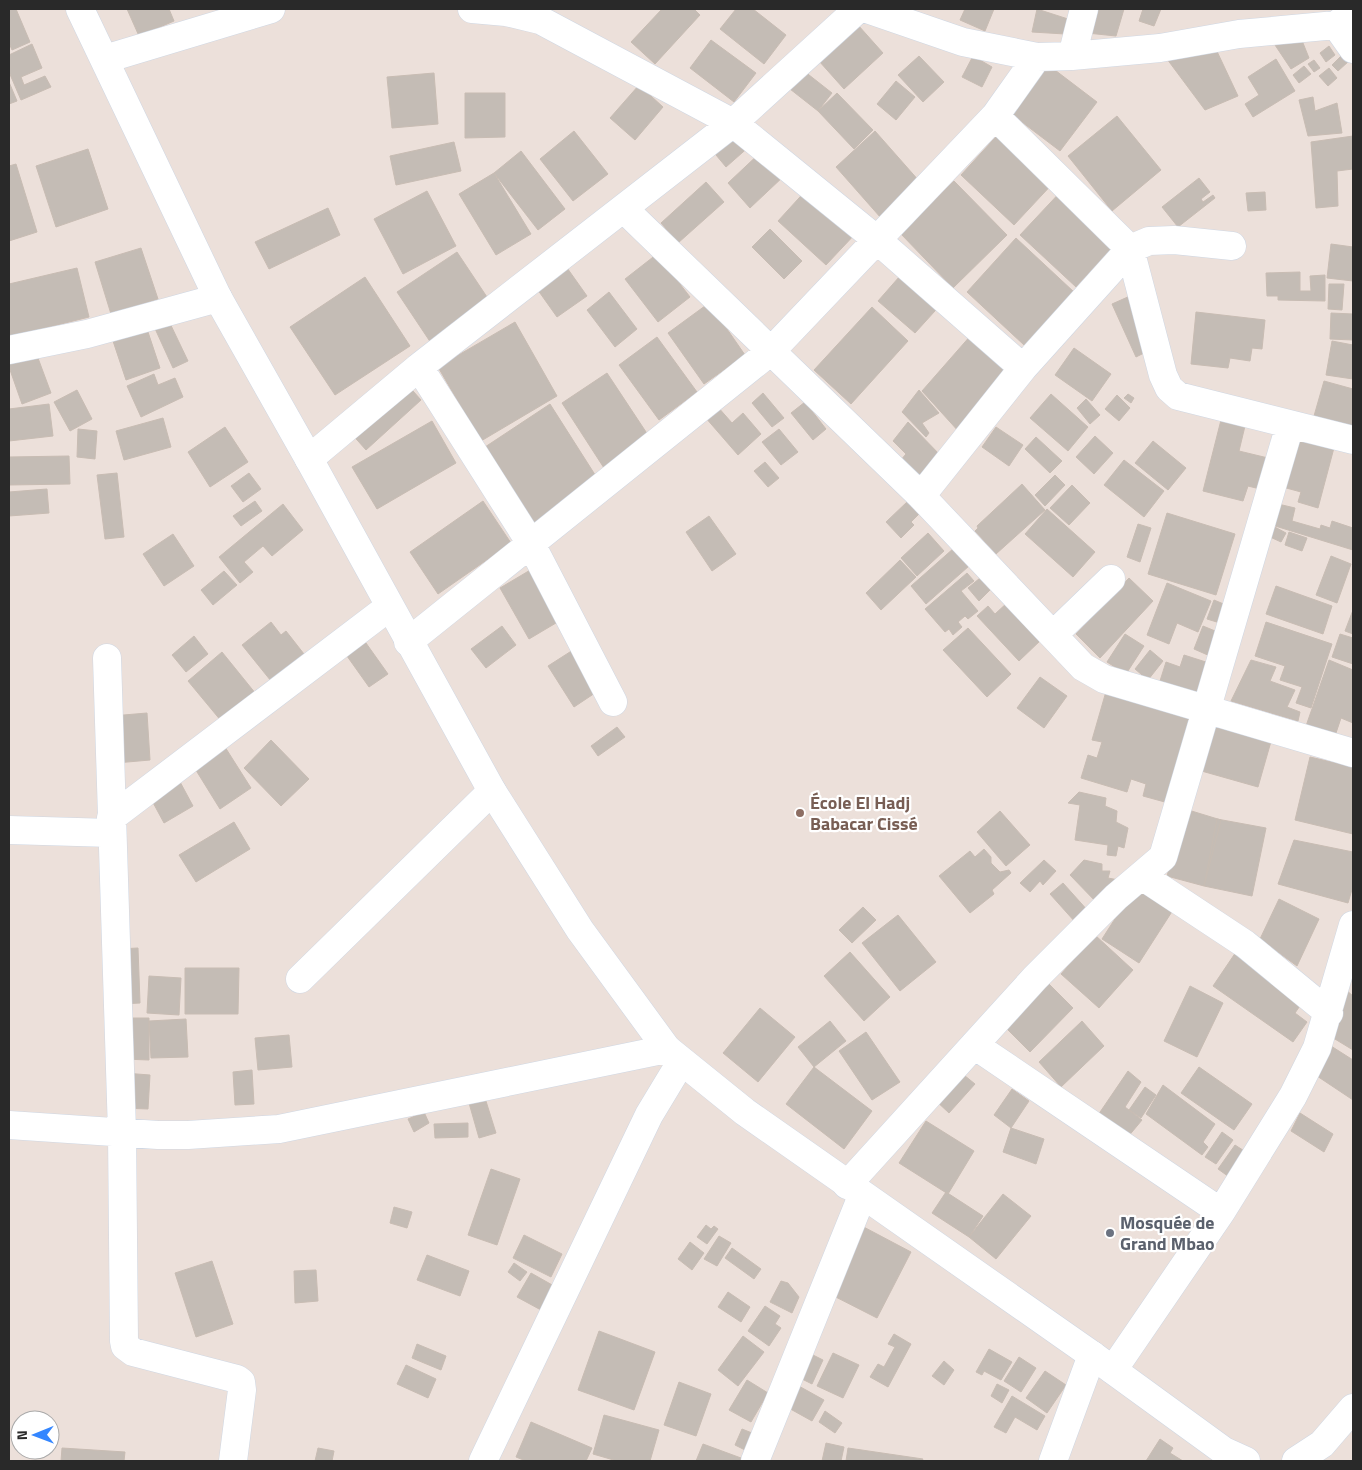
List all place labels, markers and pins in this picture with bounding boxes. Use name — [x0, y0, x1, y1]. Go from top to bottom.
place label: École El Hadj Babacar Cissé — [810, 789, 918, 837]
marker: École El Hadj Babacar Cissé — [794, 807, 806, 819]
place label: Mosquée de Grand Mbao — [1120, 1209, 1215, 1257]
marker: Mosquée de Grand Mbao — [1104, 1227, 1116, 1239]

